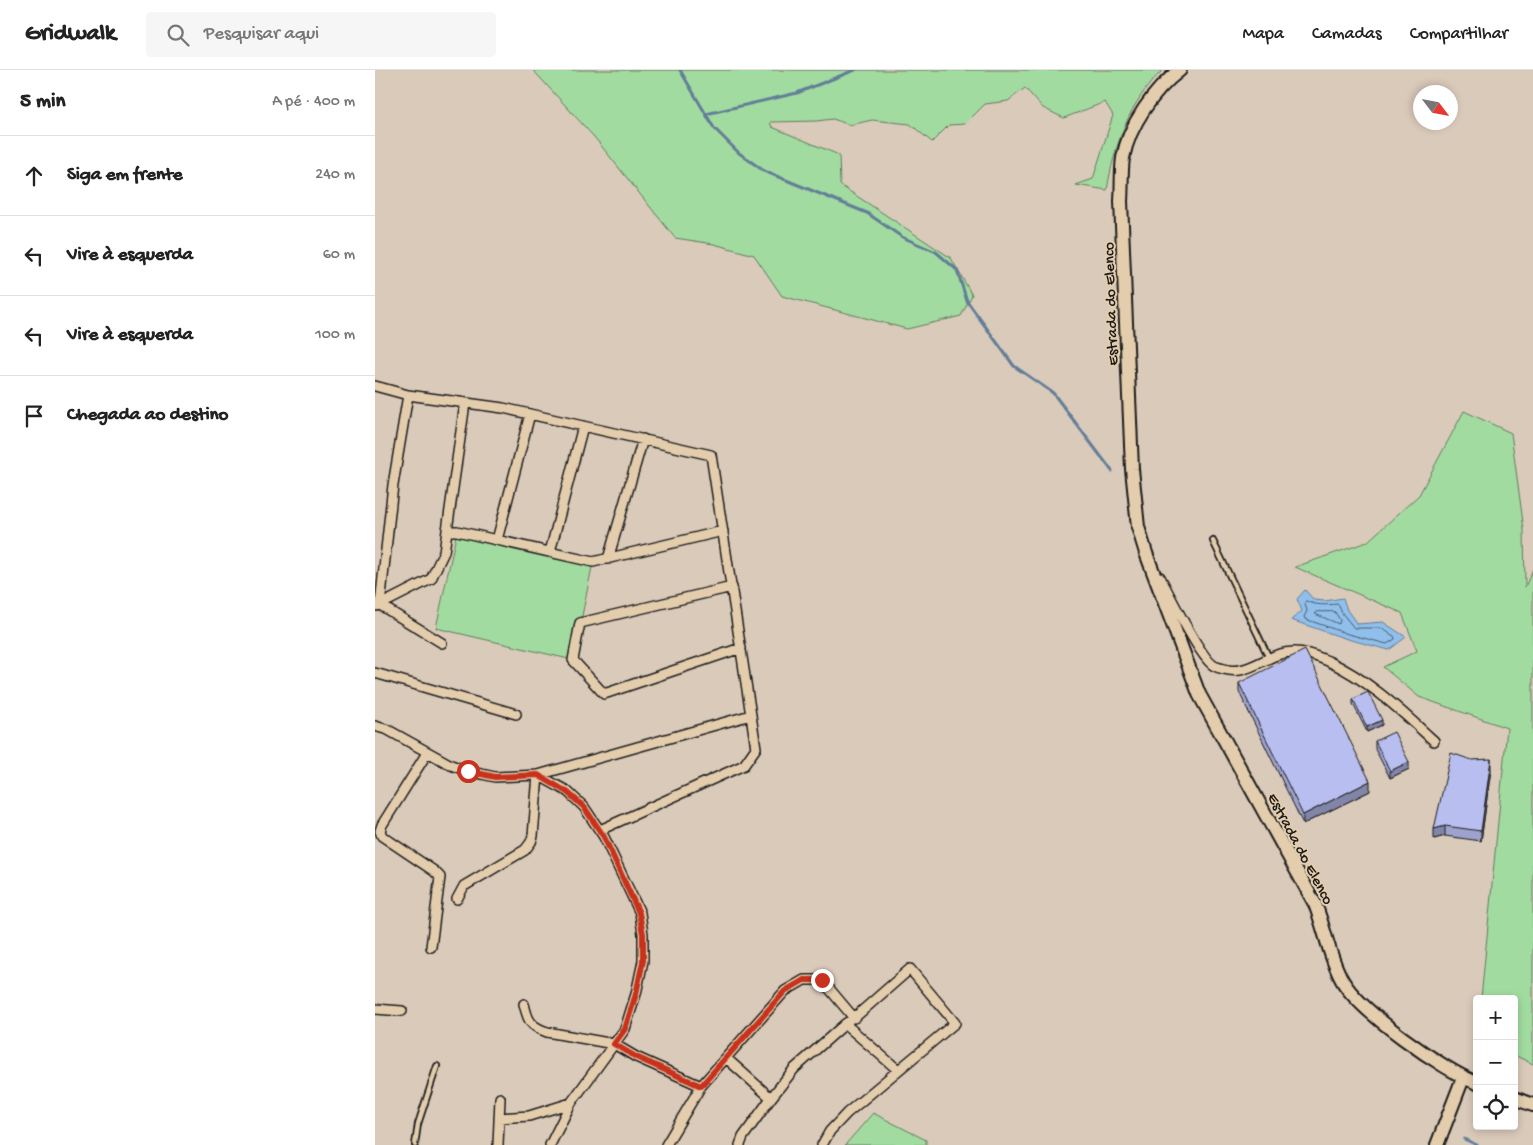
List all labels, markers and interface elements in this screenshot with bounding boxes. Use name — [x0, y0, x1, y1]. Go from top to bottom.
search box — [146, 12, 496, 57]
text: Gridwalk — [25, 20, 116, 49]
icon: search — [164, 21, 192, 49]
text: Pesquisar aqui — [204, 23, 319, 46]
text: Mapa — [1243, 24, 1284, 45]
text: Camadas — [1312, 24, 1382, 45]
text: Compartilhar — [1410, 24, 1508, 45]
north arrow — [1413, 85, 1458, 130]
text: 5 min — [20, 90, 65, 115]
text: A pé · 400 m — [272, 93, 355, 112]
icon: ahead — [20, 162, 48, 190]
text: Siga em frente — [67, 164, 183, 187]
text: 240 m — [315, 166, 355, 185]
icon: left — [20, 242, 48, 270]
street label: Estrada do Elenco — [1101, 242, 1124, 366]
text: Vire à esquerda — [67, 244, 193, 267]
text: 60 m — [323, 246, 355, 265]
icon: left — [20, 322, 48, 350]
text: Vire à esquerda — [67, 324, 193, 347]
text: 100 m — [315, 326, 355, 345]
icon: arrive — [20, 402, 48, 430]
text: Chegada ao destino — [67, 404, 228, 427]
route start — [457, 760, 480, 783]
street label: Estrada do Elenco — [1262, 791, 1336, 909]
route end — [811, 969, 834, 992]
map controls — [1473, 995, 1518, 1130]
button: + — [1473, 995, 1518, 1040]
button: − — [1473, 1040, 1518, 1085]
button: locate — [1473, 1085, 1518, 1130]

